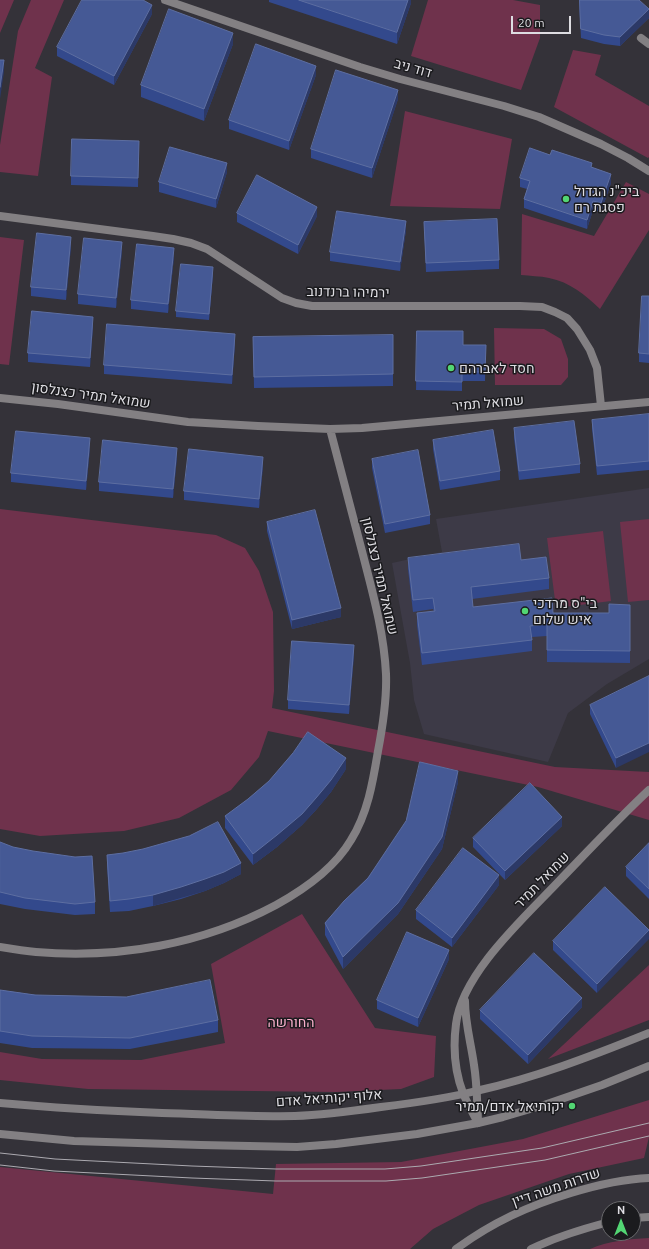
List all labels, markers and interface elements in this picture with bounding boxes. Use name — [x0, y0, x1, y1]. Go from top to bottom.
scale bar — [513, 8, 573, 34]
text: 20 m — [518, 16, 545, 29]
street label: דוד ניב — [392, 55, 434, 81]
place label: ביכ"נ הגדול פסגת רם — [574, 183, 639, 216]
marker: ביכ"נ הגדול פסגת רם — [561, 194, 571, 204]
street label: ירמיהו ברנדנוב — [306, 283, 390, 301]
place label: חסד לאברהם — [459, 360, 534, 376]
marker: חסד לאברהם — [446, 363, 456, 373]
street label: שמואל תמיר כצנלסון — [30, 378, 152, 412]
street label: שמואל תמיר — [451, 391, 525, 415]
street label: שמואל תמיר כצנלסון — [358, 516, 402, 636]
place label: בי"ס מרדכי איש שלום — [533, 595, 597, 628]
marker: בי"ס מרדכי איש שלום — [520, 606, 530, 616]
street label: שמואל תמיר — [511, 848, 573, 912]
park label: החורשה — [267, 1014, 315, 1030]
street label: אלוף יקותיאל אדם — [275, 1086, 383, 1110]
place label: יקותיאל אדם/תמיר — [456, 1098, 564, 1114]
marker: יקותיאל אדם/תמיר — [567, 1101, 577, 1111]
street label: שדרות משה דיין — [510, 1164, 602, 1210]
north arrow — [601, 1201, 641, 1241]
text: N — [617, 1204, 625, 1216]

